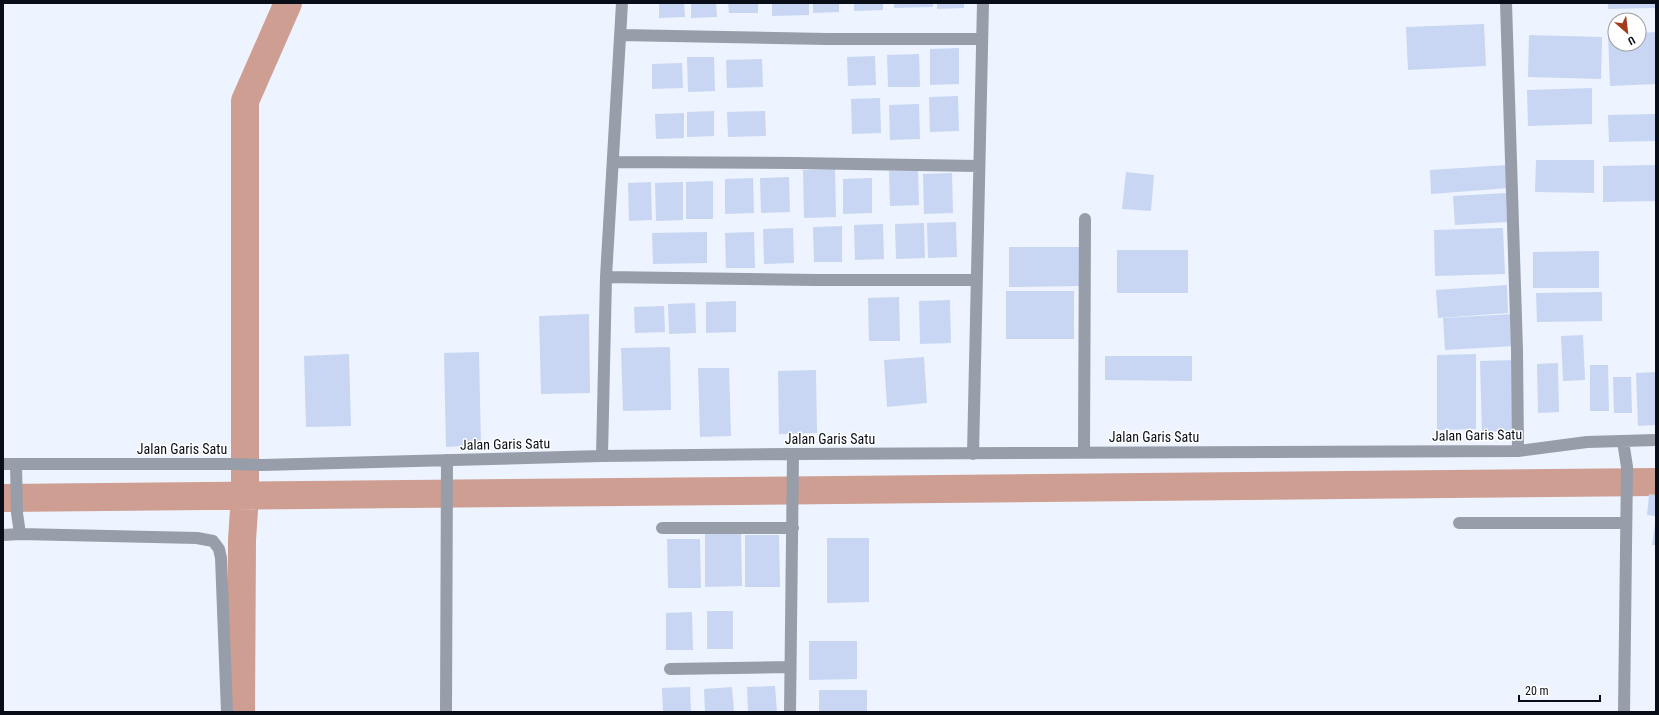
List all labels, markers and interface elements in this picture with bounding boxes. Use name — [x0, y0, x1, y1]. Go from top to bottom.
north arrow — [1607, 12, 1647, 52]
text: U — [1626, 33, 1637, 48]
street label: Jalan Garis Satu — [1432, 426, 1522, 444]
street label: Jalan Garis Satu — [1109, 429, 1199, 445]
street label: Jalan Garis Satu — [785, 431, 875, 447]
street label: Jalan Garis Satu — [460, 435, 550, 453]
street label: Jalan Garis Satu — [137, 441, 227, 457]
scale bar — [1519, 677, 1600, 703]
text: 20 m — [1525, 684, 1549, 698]

